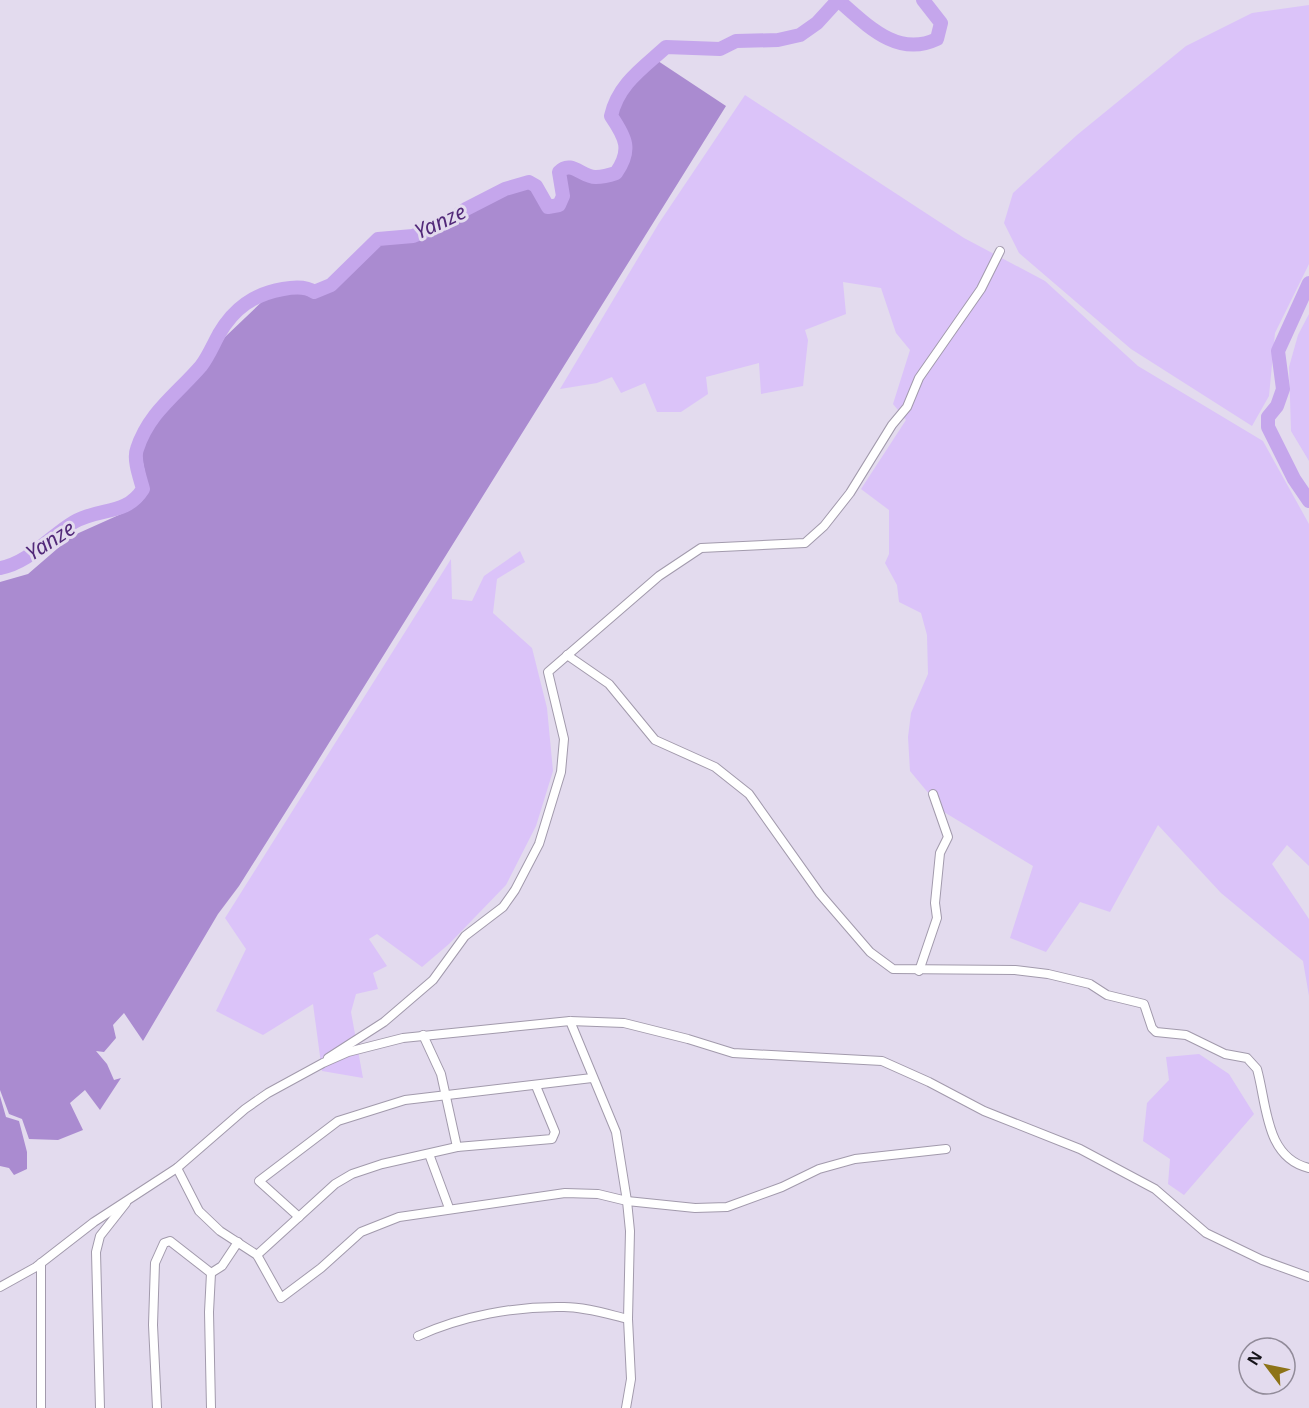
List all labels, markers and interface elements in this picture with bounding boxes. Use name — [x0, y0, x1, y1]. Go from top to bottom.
water label: Yanze — [410, 197, 470, 245]
water label: Yanze — [20, 514, 80, 566]
north arrow — [1237, 1336, 1297, 1396]
text: N — [1242, 1347, 1267, 1369]

